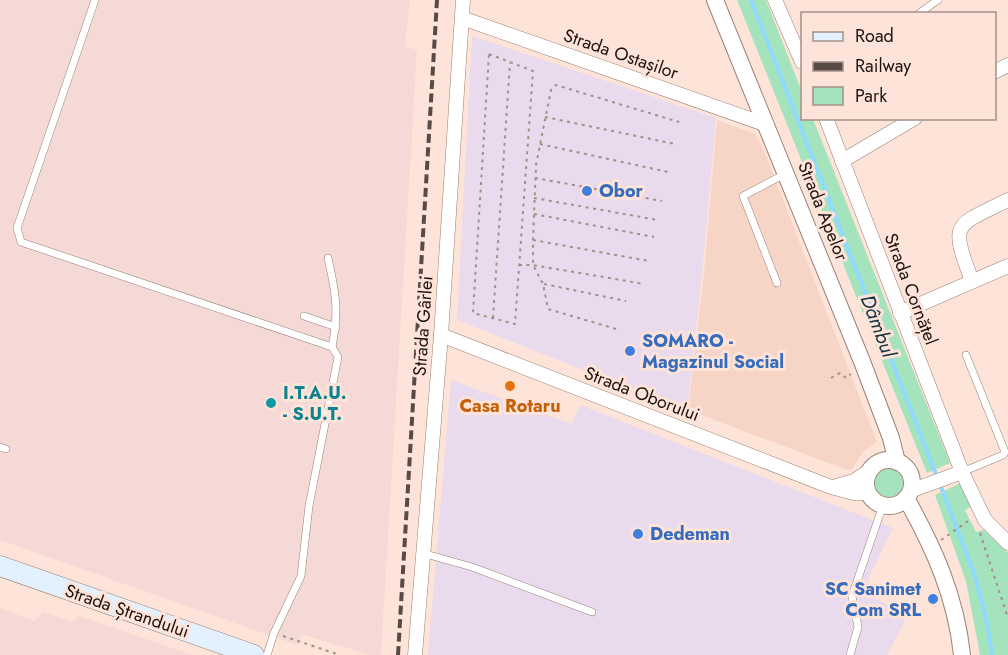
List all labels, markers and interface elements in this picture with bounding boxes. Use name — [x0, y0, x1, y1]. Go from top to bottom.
legend — [801, 12, 996, 120]
street label: Strada Ostașilor — [560, 22, 683, 86]
text: Road — [855, 23, 894, 49]
text: Railway — [855, 53, 911, 79]
text: Park — [855, 83, 887, 109]
street label: Strada Apelor — [791, 158, 855, 265]
place label: Obor — [599, 178, 644, 204]
marker: Obor — [580, 184, 594, 198]
street label: Strada Cornățel — [878, 229, 944, 349]
street label: Strada Gârlei — [407, 275, 439, 377]
water label: Dâmbul — [853, 290, 904, 363]
place label: SOMARO - Magazinul Social — [642, 328, 784, 375]
marker: SOMARO - Magazinul Social — [623, 344, 637, 358]
street label: Strada Oborului — [581, 360, 703, 428]
marker: Casa Rotaru — [503, 379, 517, 393]
place label: I.T.A.U. - S.U.T. — [283, 380, 347, 427]
place label: Casa Rotaru — [459, 393, 561, 419]
marker: I.T.A.U. - S.U.T. — [264, 396, 278, 410]
place label: Dedeman — [650, 521, 730, 547]
marker: Dedeman — [631, 527, 645, 541]
place label: SC Sanimet Com SRL — [825, 576, 921, 623]
street label: Strada Ștrandului — [61, 578, 193, 644]
marker: SC Sanimet Com SRL — [926, 592, 940, 606]

